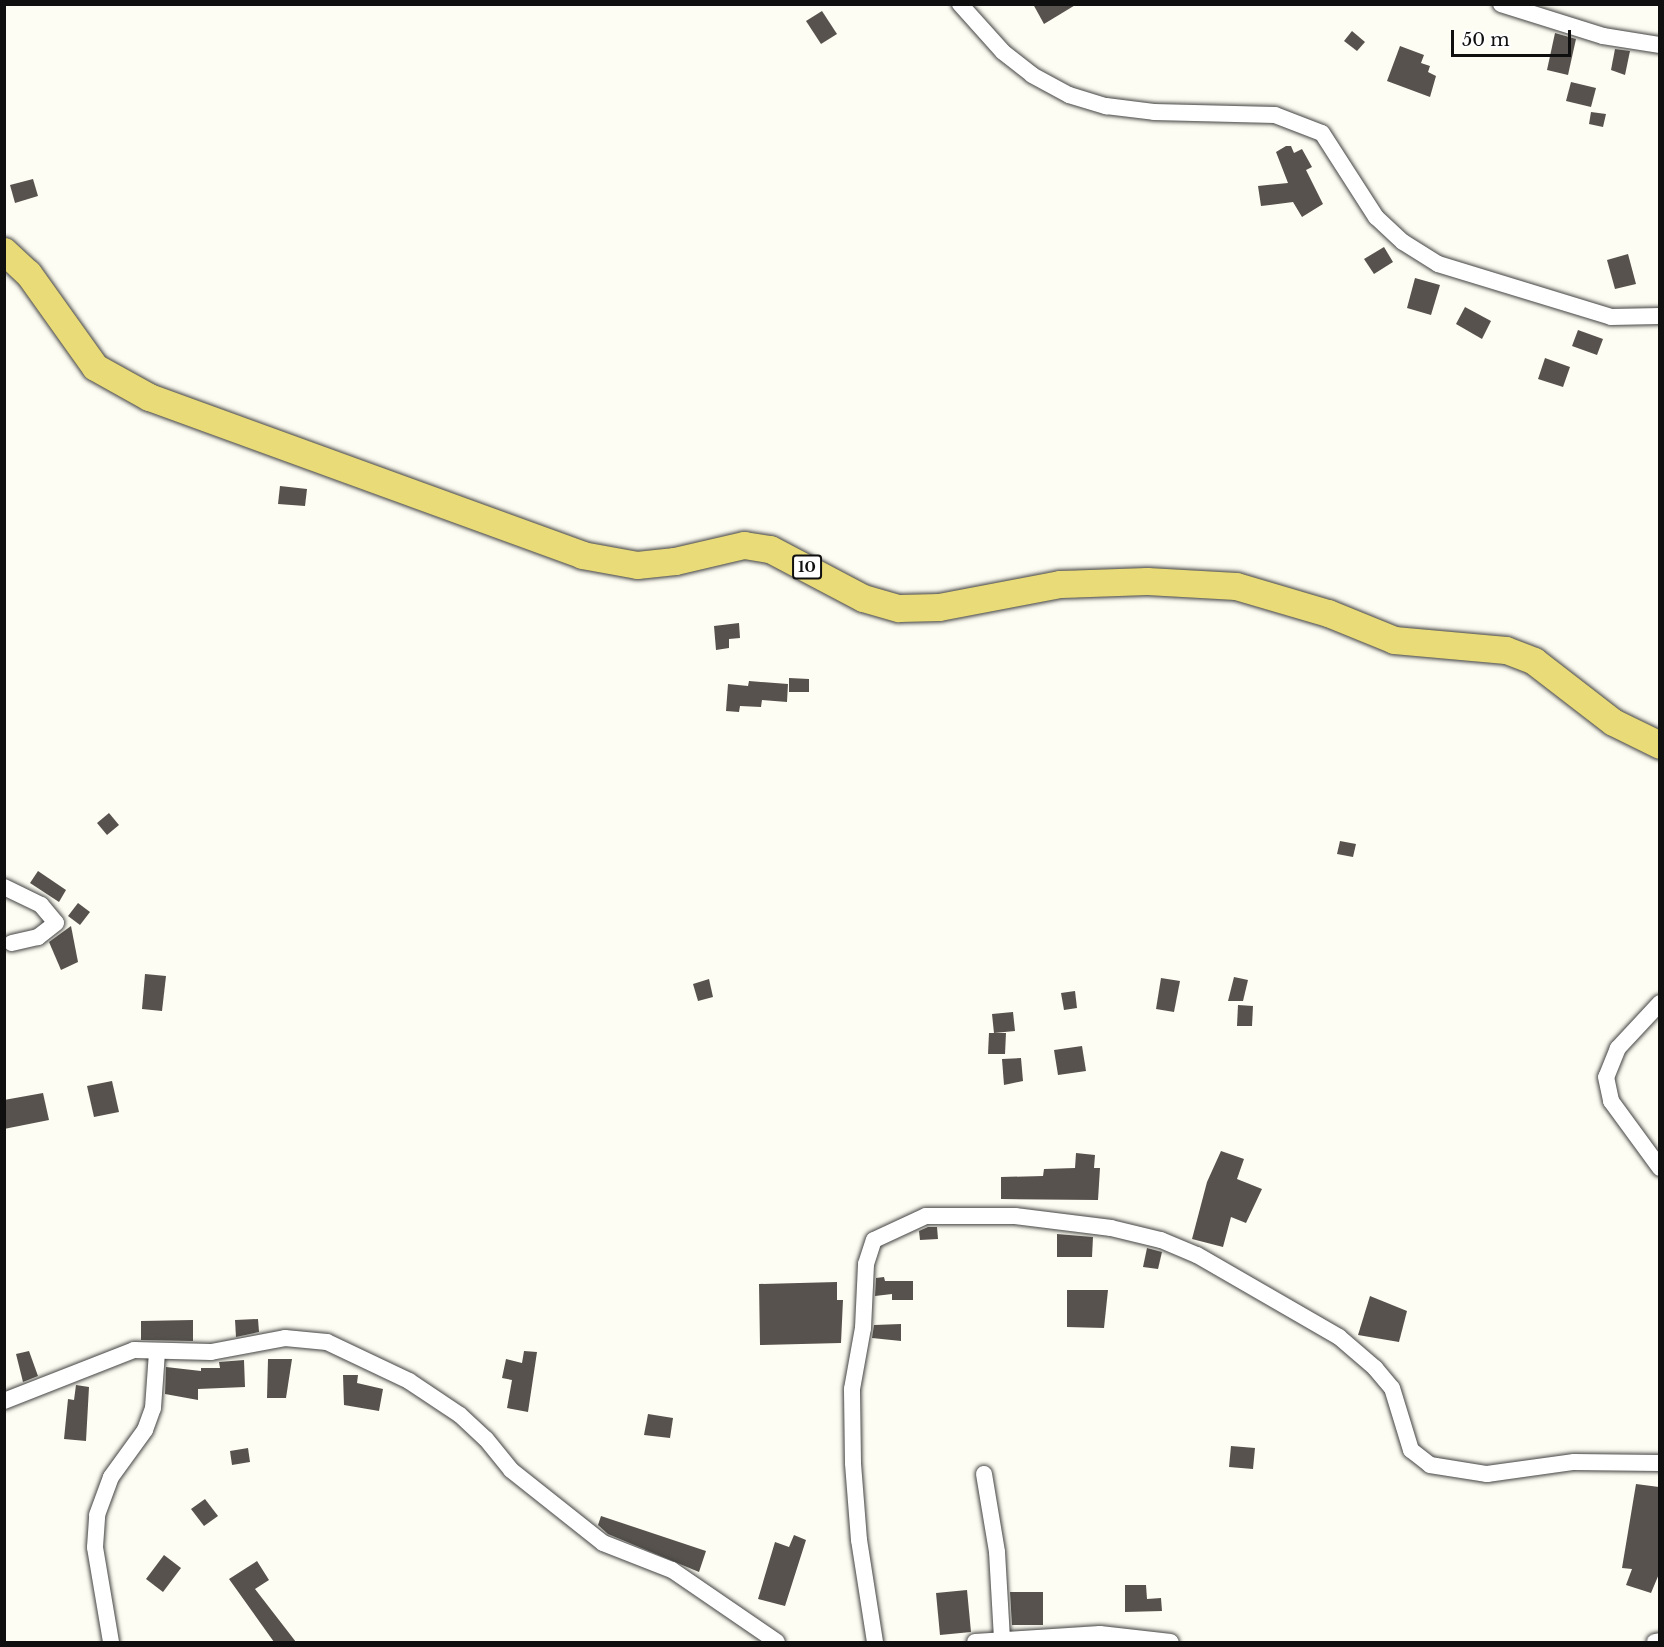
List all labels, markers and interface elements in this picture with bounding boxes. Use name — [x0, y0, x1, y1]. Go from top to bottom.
scale bar — [1454, 18, 1574, 56]
text: 50 m — [1462, 29, 1510, 51]
road number: 10 — [792, 555, 822, 579]

